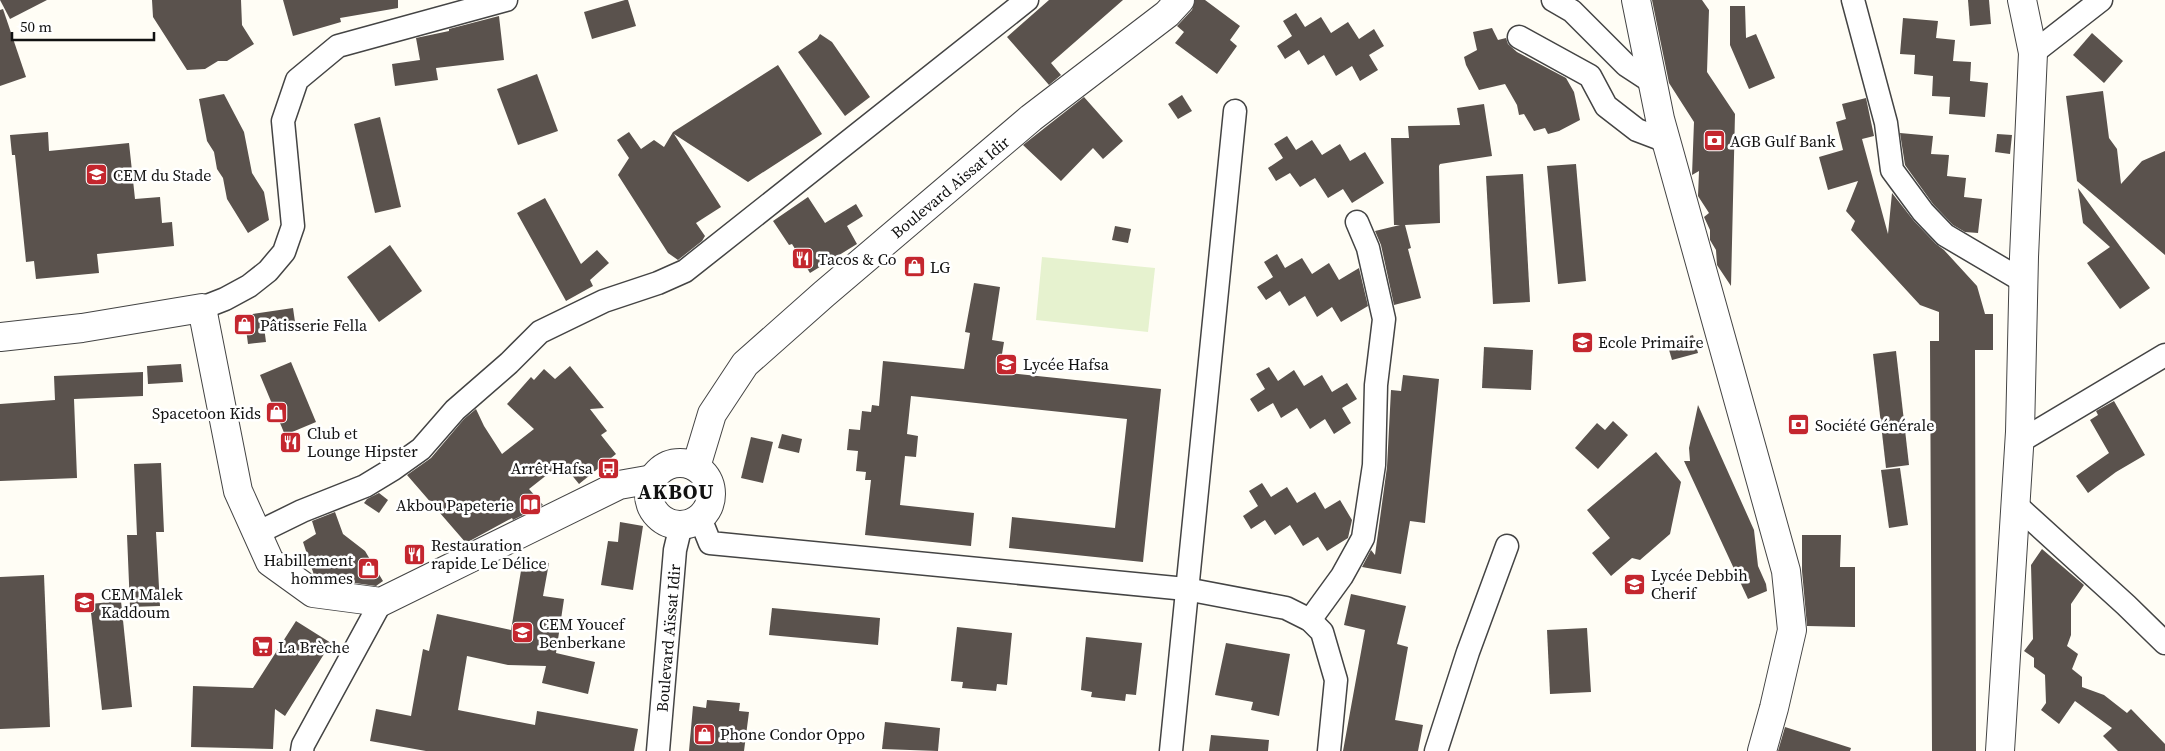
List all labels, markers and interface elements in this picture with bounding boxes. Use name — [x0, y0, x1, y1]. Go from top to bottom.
scale bar — [12, 10, 155, 42]
text: 50 m — [20, 16, 52, 37]
bank icon: AGB Gulf Bank — [1702, 129, 1726, 153]
place label: AGB Gulf Bank — [1730, 130, 1836, 152]
street label: Boulevard Aissat Idir — [886, 131, 1014, 243]
school or university icon: CEM du Stade — [85, 163, 109, 187]
place label: CEM du Stade — [113, 164, 211, 186]
restaurant icon: Tacos & Co — [790, 247, 814, 271]
place label: Tacos & Co — [818, 248, 897, 270]
shop icon: LG — [902, 255, 926, 279]
place label: LG — [930, 256, 950, 278]
shop icon: Pâtisserie Fella — [232, 313, 256, 337]
place label: Pâtisserie Fella — [260, 314, 368, 336]
school or university icon: Ecole Primaire — [1570, 330, 1594, 354]
place label: Ecole Primaire — [1598, 331, 1704, 353]
school or university icon: Lycée Hafsa — [995, 352, 1019, 376]
place label: Lycée Hafsa — [1023, 353, 1110, 375]
shop icon: Spacetoon Kids — [265, 401, 289, 425]
place label: Spacetoon Kids — [152, 402, 261, 424]
bank icon: Société Générale — [1787, 413, 1811, 437]
place label: Société Générale — [1815, 414, 1934, 436]
place label: Club et Lounge Hipster — [307, 422, 418, 462]
restaurant icon: Club et Lounge Hipster — [279, 430, 303, 454]
bus stop icon: Arrêt Hafsa — [597, 456, 621, 480]
place label: Arrêt Hafsa — [511, 457, 594, 479]
district label: AKBOU — [637, 477, 715, 506]
library icon: Akbou Papeterie — [518, 493, 542, 517]
place label: Akbou Papeterie — [396, 494, 514, 516]
place label: Restauration rapide Le Délice — [431, 534, 547, 574]
restaurant icon: Restauration rapide Le Délice — [403, 542, 427, 566]
place label: Habillement hommes — [263, 549, 354, 589]
shop icon: Habillement hommes — [357, 557, 381, 581]
street label: Boulevard Aïssat Idir — [651, 563, 685, 713]
place label: Lycée Debbih Cherif — [1651, 564, 1748, 604]
school or university icon: Lycée Debbih Cherif — [1623, 572, 1647, 596]
place label: CEM Malek Kaddoum — [101, 583, 183, 623]
school or university icon: CEM Malek Kaddoum — [73, 591, 97, 615]
place label: CEM Youcef Benberkane — [539, 613, 626, 653]
school or university icon: CEM Youcef Benberkane — [511, 621, 535, 645]
supermarket icon: La Brèche — [250, 635, 274, 659]
place label: La Brèche — [278, 636, 350, 658]
shop icon: Phone Condor Oppo — [692, 722, 716, 746]
place label: Phone Condor Oppo — [720, 723, 865, 745]

